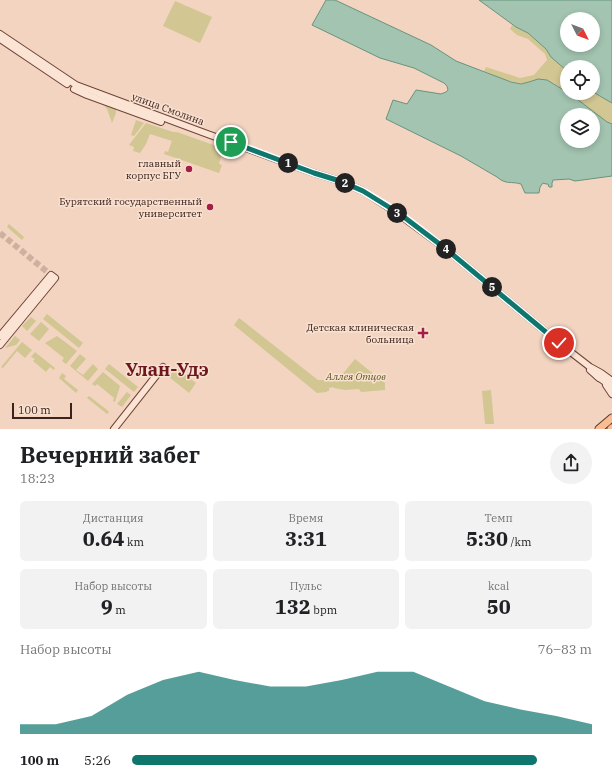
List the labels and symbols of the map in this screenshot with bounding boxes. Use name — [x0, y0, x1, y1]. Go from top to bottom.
north arrow — [560, 12, 600, 52]
street label: улица Смолина — [130, 90, 207, 128]
pin — [214, 125, 248, 159]
pin: 1 — [278, 153, 298, 173]
place label: главный корпус БГУ — [126, 157, 182, 182]
marker: главный корпус БГУ — [184, 164, 194, 174]
pin: 2 — [335, 173, 355, 193]
place label: Бурятский государственный университет — [59, 195, 202, 220]
marker: Бурятский государственный университет — [205, 202, 215, 212]
pin: 3 — [387, 203, 407, 223]
pin: 4 — [436, 239, 456, 259]
pin: 5 — [482, 277, 502, 297]
place label: Детская клиническая больница — [307, 321, 415, 346]
pin — [542, 326, 576, 360]
marker: Детская клиническая больница — [417, 327, 429, 339]
district label: Улан-Удэ — [125, 358, 209, 381]
park label: Аллея Отцов — [325, 370, 386, 383]
scale bar — [12, 401, 72, 420]

